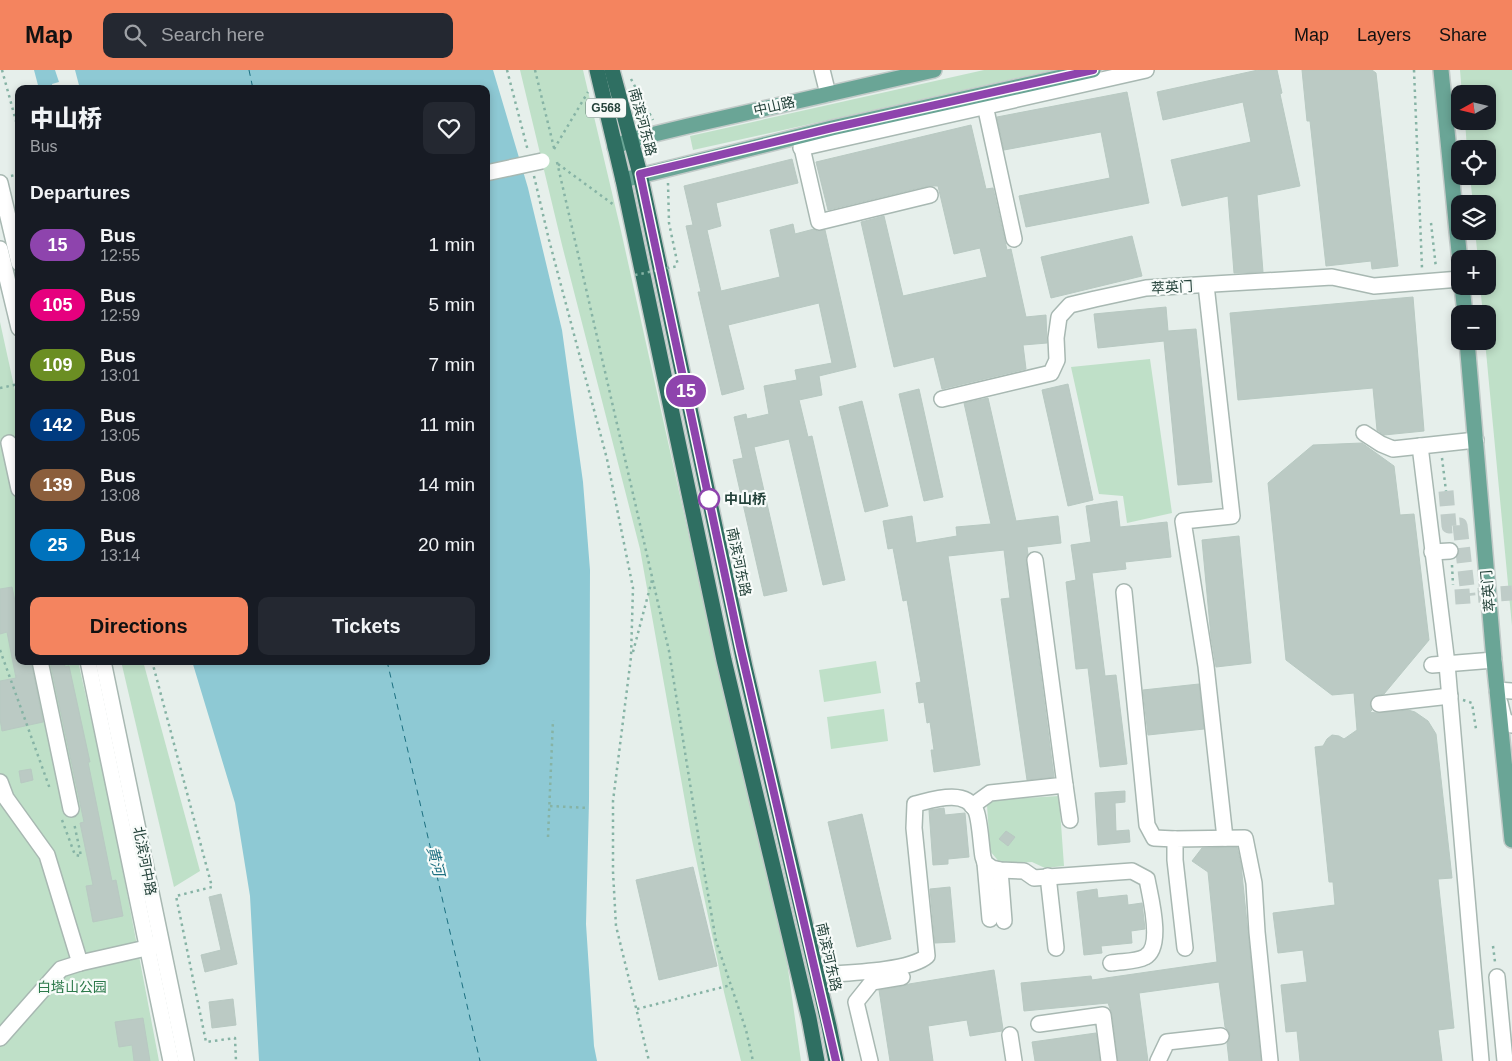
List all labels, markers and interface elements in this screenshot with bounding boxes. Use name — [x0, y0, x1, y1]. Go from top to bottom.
search box — [103, 13, 453, 58]
text: Map — [25, 21, 73, 48]
icon: search — [121, 21, 149, 49]
text: Search here — [161, 24, 265, 45]
text: Map — [1294, 25, 1329, 45]
text: Layers — [1357, 25, 1411, 45]
text: Share — [1439, 25, 1487, 45]
north arrow — [1451, 85, 1496, 130]
map controls — [1451, 85, 1496, 350]
street label: 南滨河东路 — [626, 86, 660, 158]
street label: 中山路 — [752, 93, 796, 119]
road number: G568 — [586, 98, 626, 118]
button: heart — [423, 102, 475, 154]
text: 中山桥 — [30, 105, 102, 132]
text: Bus — [30, 138, 58, 155]
button: locate — [1451, 140, 1496, 185]
text: Departures — [30, 182, 130, 203]
button: layers — [1451, 195, 1496, 240]
text: Bus — [100, 225, 136, 246]
text: 1 min — [429, 234, 475, 255]
text: 15 — [47, 235, 68, 255]
text: 12:55 — [100, 247, 140, 264]
button: + — [1451, 250, 1496, 295]
street label: 萃英门 — [1151, 278, 1193, 296]
text: Bus — [100, 285, 136, 306]
text: 5 min — [429, 294, 475, 315]
text: 105 — [42, 295, 73, 315]
button: − — [1451, 305, 1496, 350]
text: 12:59 — [100, 307, 140, 324]
text: Bus — [100, 345, 136, 366]
text: 7 min — [429, 354, 475, 375]
text: 109 — [42, 355, 73, 375]
text: 13:01 — [100, 367, 140, 384]
line badge: 15 — [664, 375, 708, 407]
text: 15 — [676, 381, 696, 401]
text: Bus — [100, 405, 136, 426]
text: 11 min — [419, 414, 475, 435]
text: 142 — [42, 415, 73, 435]
text: 13:05 — [100, 427, 140, 444]
text: Bus — [100, 465, 136, 486]
text: 14 min — [418, 474, 475, 495]
text: 139 — [42, 475, 73, 495]
text: 13:08 — [100, 487, 140, 504]
marker: 中山桥 — [698, 488, 720, 510]
place label: 中山桥 — [724, 491, 766, 507]
text: Bus — [100, 525, 136, 546]
street label: 南滨河东路 — [724, 526, 754, 598]
text: 20 min — [418, 534, 475, 555]
text: 25 — [47, 535, 68, 555]
text: 13:14 — [100, 547, 140, 564]
street label: 萃英门 — [1478, 569, 1498, 613]
button: Directions — [30, 597, 248, 655]
button: Tickets — [258, 597, 475, 655]
street label: 北滨河中路 — [130, 825, 160, 897]
water label: 黄河 — [424, 844, 449, 881]
street label: 南滨河东路 — [813, 921, 845, 993]
park label: 白塔山公园 — [37, 979, 107, 995]

